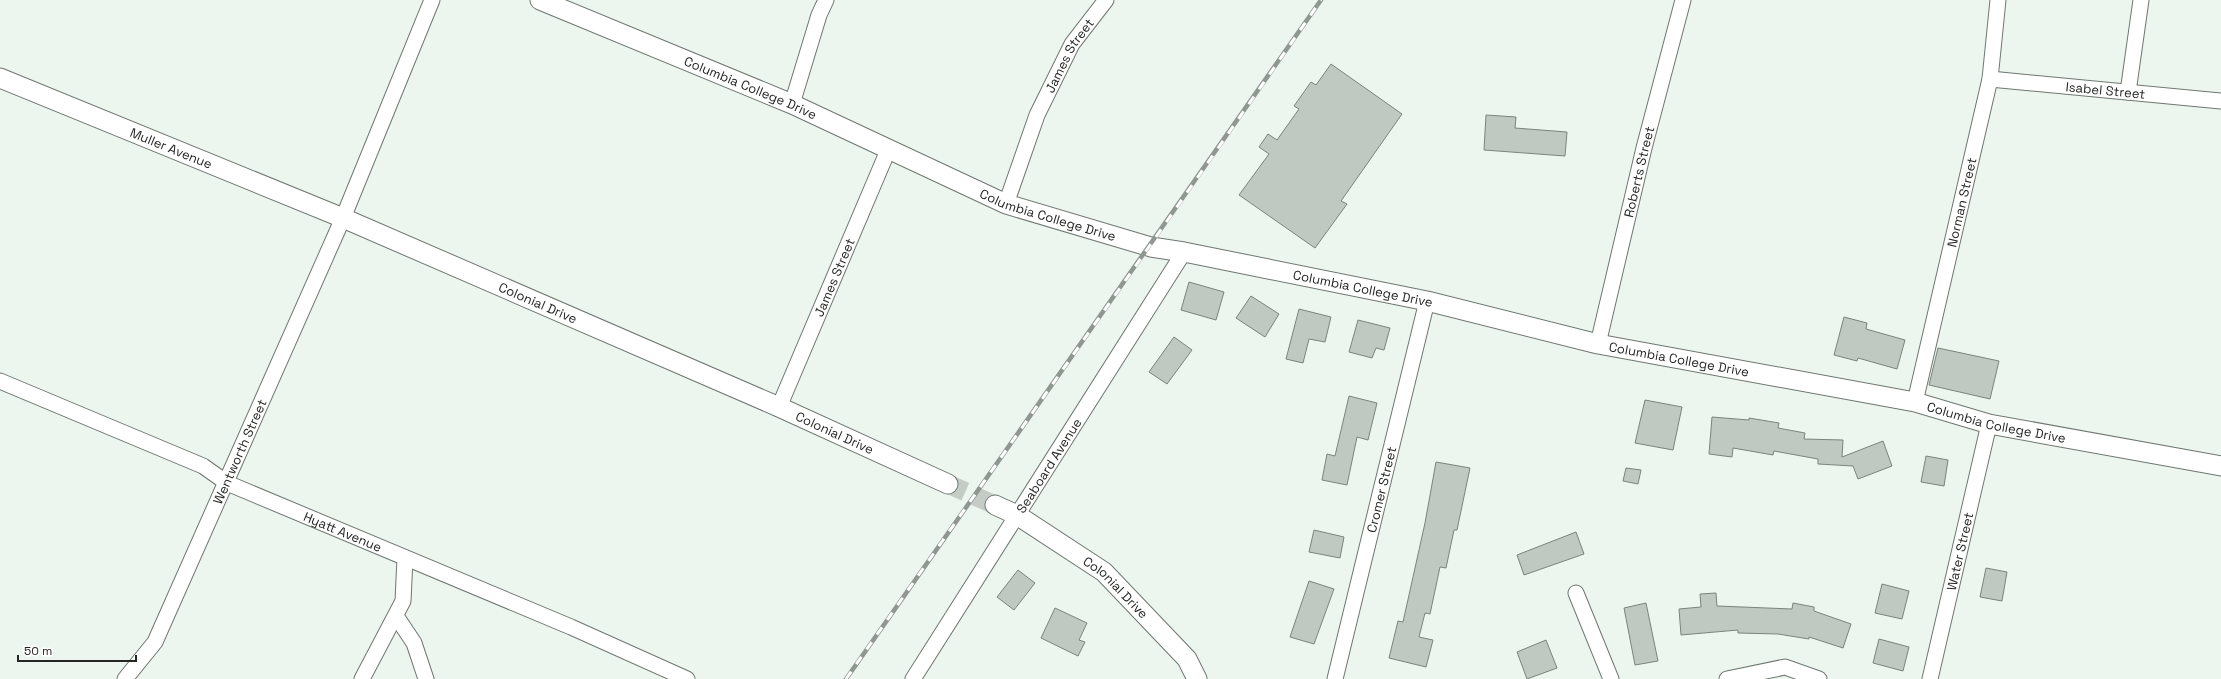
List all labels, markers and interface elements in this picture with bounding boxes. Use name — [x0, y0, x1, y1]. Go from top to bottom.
street label: James Street — [1041, 15, 1098, 96]
street label: Columbia College Drive — [682, 52, 819, 123]
street label: Isabel Street — [2065, 78, 2146, 103]
street label: Muller Avenue — [127, 124, 215, 173]
street label: Roberts Street — [1620, 124, 1658, 219]
street label: Norman Street — [1943, 156, 1980, 249]
street label: Columbia College Drive — [977, 185, 1118, 245]
street label: James Street — [810, 236, 859, 319]
street label: Columbia College Drive — [1291, 266, 1435, 311]
street label: Colonial Drive — [496, 278, 580, 327]
street label: Columbia College Drive — [1607, 338, 1750, 380]
street label: Wentworth Street — [209, 397, 271, 507]
street label: Columbia College Drive — [1925, 398, 2067, 447]
street label: Colonial Drive — [793, 408, 876, 458]
street label: Seaboard Avenue — [1013, 415, 1085, 516]
street label: Cromer Street — [1363, 445, 1400, 534]
street label: Hyatt Avenue — [301, 508, 384, 556]
street label: Water Street — [1943, 511, 1977, 592]
street label: Colonial Drive — [1080, 553, 1152, 622]
scale bar — [18, 637, 136, 663]
text: 50 m — [24, 643, 52, 659]

